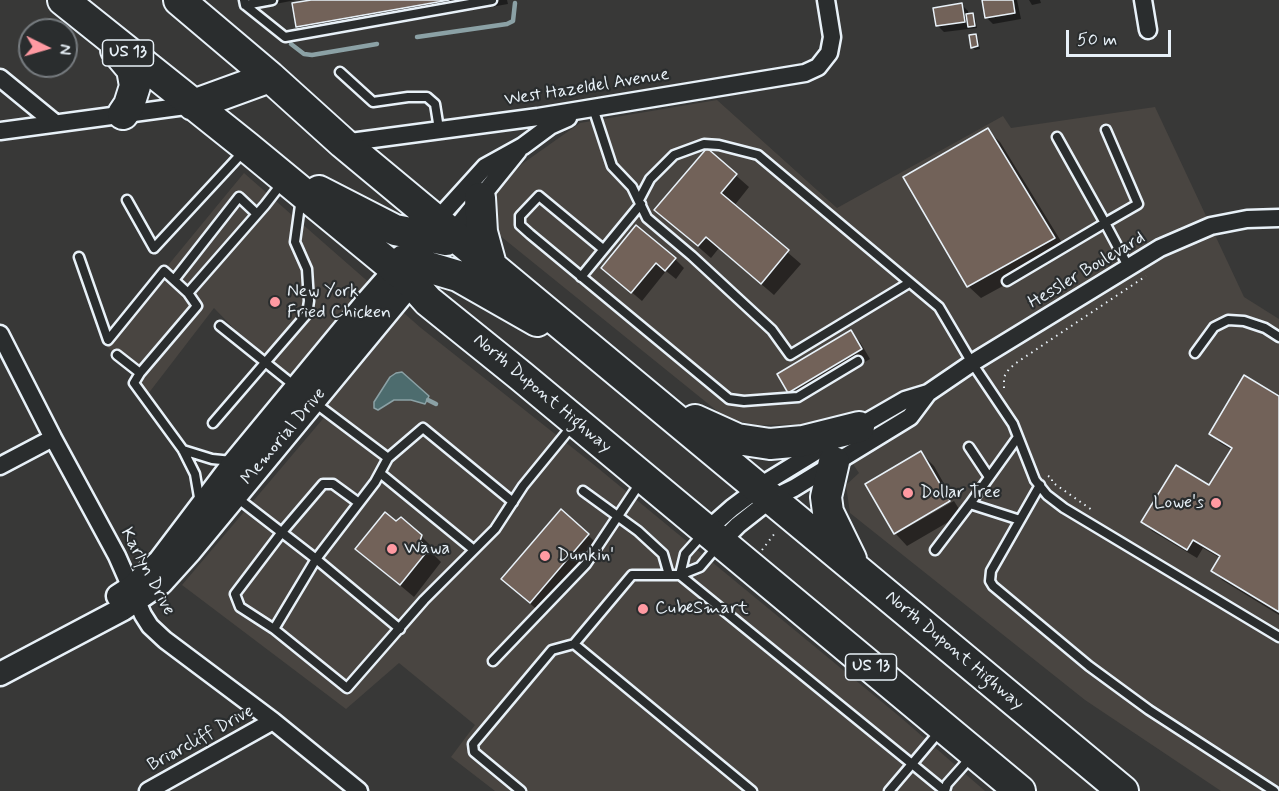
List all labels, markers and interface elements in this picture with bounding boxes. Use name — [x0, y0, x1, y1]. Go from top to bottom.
north arrow — [18, 18, 78, 78]
scale bar — [1069, 18, 1174, 56]
text: 50 m — [1077, 28, 1117, 52]
road number: US 13 — [102, 40, 154, 66]
text: N — [54, 43, 75, 56]
street label: West Hazeldel Avenue — [503, 64, 671, 112]
street label: Hessler Boulevard — [1025, 228, 1149, 314]
place label: New York Fried Chicken — [287, 281, 391, 324]
marker: New York Fried Chicken — [268, 295, 282, 309]
street label: North Dupont Highway — [468, 330, 616, 458]
street label: Memorial Drive — [237, 384, 331, 490]
place label: Dollar Tree — [920, 482, 1001, 504]
marker: Dollar Tree — [901, 486, 915, 500]
place label: Lowe's — [1154, 492, 1204, 514]
marker: Lowe's — [1209, 496, 1223, 510]
street label: Karlyn Drive — [115, 525, 179, 619]
place label: Wawa — [404, 538, 450, 560]
marker: Wawa — [385, 542, 399, 556]
place label: Dunkin' — [557, 545, 614, 567]
marker: Dunkin' — [538, 549, 552, 563]
street label: North Dupont Highway — [880, 587, 1028, 715]
place label: CubeSmart — [655, 598, 749, 620]
marker: CubeSmart — [636, 602, 650, 616]
road number: US 13 — [846, 654, 896, 680]
street label: Briarcliff Drive — [144, 701, 258, 777]

